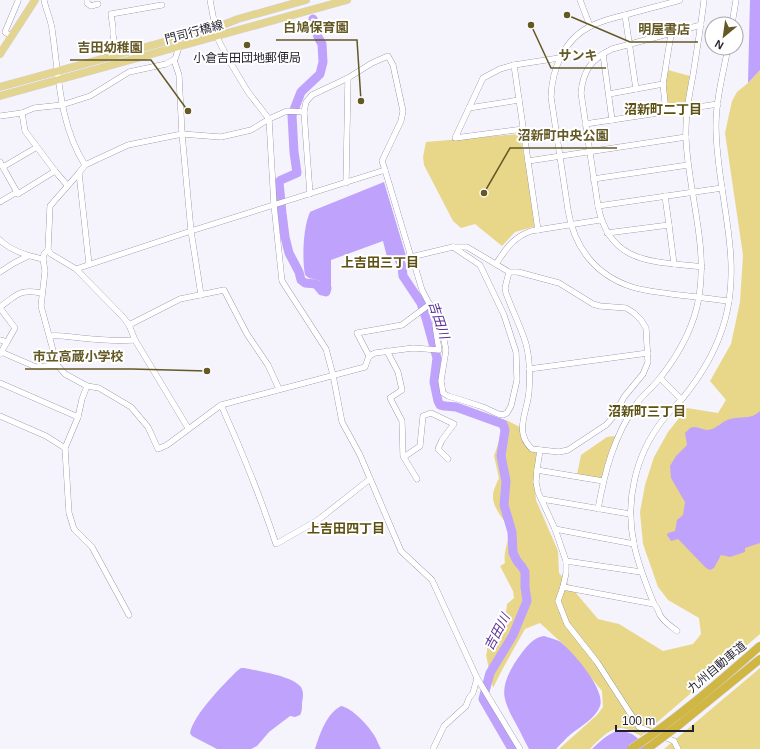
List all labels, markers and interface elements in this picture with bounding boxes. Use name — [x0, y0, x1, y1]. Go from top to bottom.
callout: 白鳩保育園 — [276, 15, 357, 40]
north arrow — [704, 16, 744, 56]
street label: 門司行橋線 — [163, 17, 225, 47]
callout: 明屋書店 — [630, 17, 698, 42]
text: 白鳩保育園 — [283, 20, 349, 35]
text: 明屋書店 — [638, 22, 690, 37]
callout: 吉田幼稚園 — [70, 35, 151, 60]
text: N — [713, 38, 726, 52]
text: 吉田幼稚園 — [77, 40, 143, 55]
marker: 小倉吉田団地郵便局 — [242, 40, 252, 50]
callout: サンキ — [551, 43, 606, 68]
text: サンキ — [558, 48, 598, 63]
place label: 小倉吉田団地郵便局 — [193, 51, 301, 65]
district label: 沼新町二丁目 — [624, 102, 702, 117]
callout: 沼新町中央公園 — [510, 123, 617, 148]
text: 沼新町中央公園 — [517, 128, 609, 143]
district label: 上吉田三丁目 — [341, 255, 419, 270]
water label: 吉田川 — [426, 299, 453, 343]
callout: 市立高蔵小学校 — [25, 344, 132, 369]
text: 市立高蔵小学校 — [32, 349, 124, 364]
district label: 沼新町三丁目 — [608, 404, 686, 419]
district label: 上吉田四丁目 — [307, 521, 385, 536]
water label: 吉田川 — [481, 610, 514, 653]
street label: 九州自動車道 — [685, 638, 749, 696]
scale bar — [616, 707, 693, 733]
text: 100 m — [622, 714, 655, 728]

